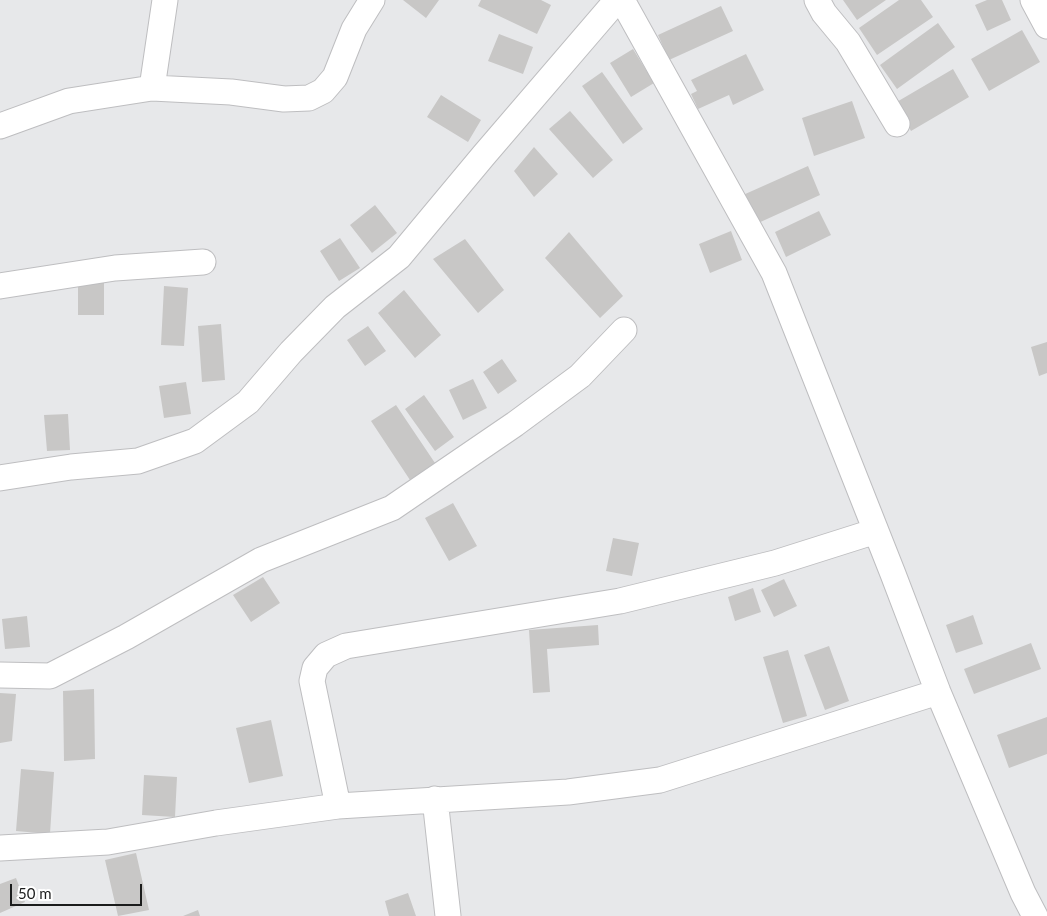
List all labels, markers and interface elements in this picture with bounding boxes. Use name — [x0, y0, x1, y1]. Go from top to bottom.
scale bar — [12, 874, 145, 906]
text: 50 m — [18, 884, 52, 902]

